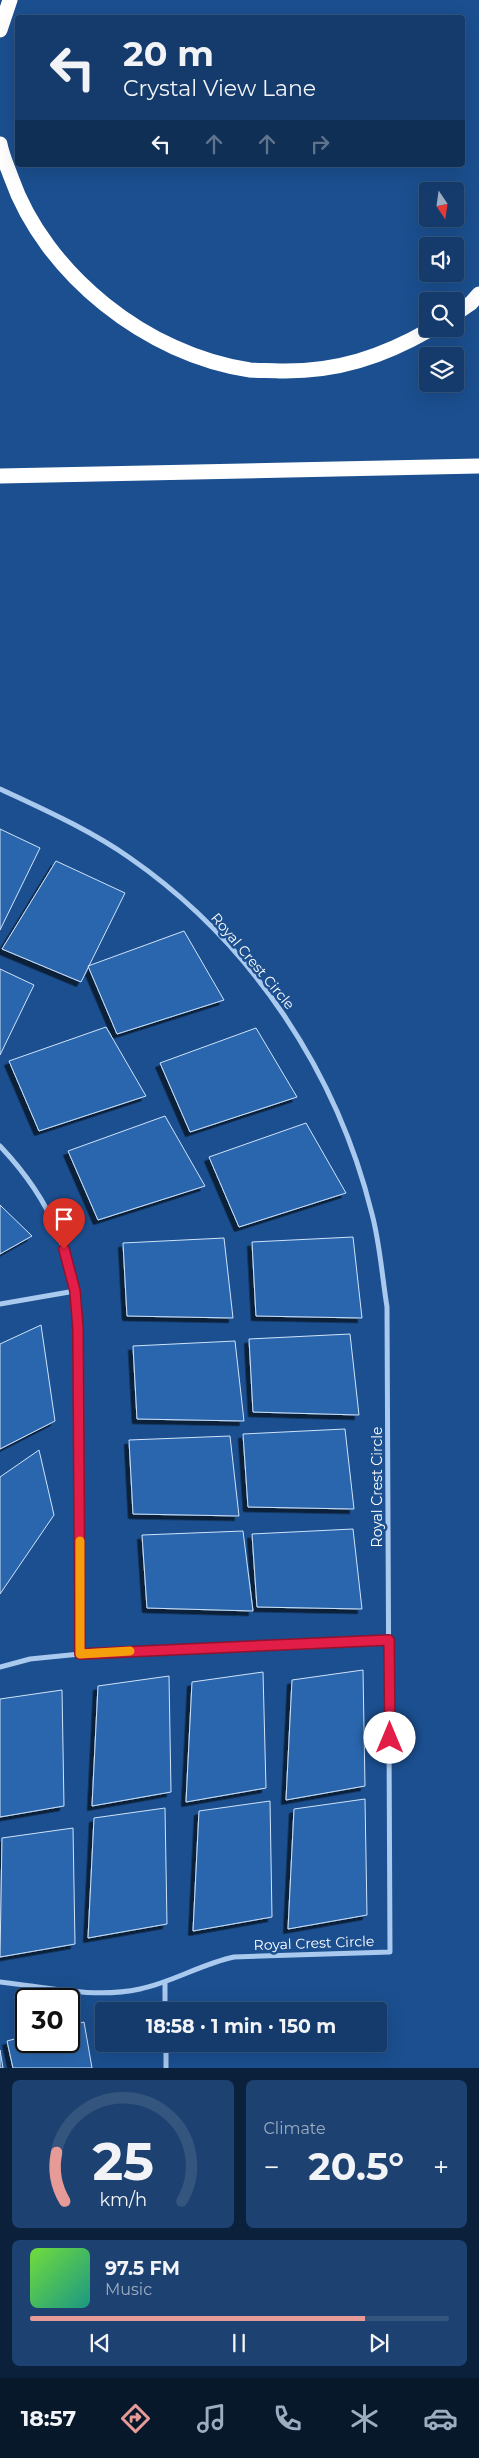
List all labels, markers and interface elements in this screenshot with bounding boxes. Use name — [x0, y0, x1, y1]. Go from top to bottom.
text: 20 m — [123, 32, 214, 75]
icon: left — [40, 35, 105, 100]
text: Crystal View Lane — [123, 75, 316, 102]
icon: left — [147, 130, 175, 158]
icon: ahead — [200, 130, 228, 158]
icon: ahead — [253, 130, 281, 158]
icon: right — [306, 130, 334, 158]
north arrow — [419, 182, 464, 228]
map controls — [419, 182, 464, 392]
button: sound — [419, 237, 464, 282]
button: search — [419, 292, 464, 337]
button: layers — [419, 347, 464, 392]
street label: Royal Crest Circle — [207, 909, 299, 1013]
pin — [43, 1198, 85, 1249]
icon: arrive — [50, 1205, 78, 1233]
street label: Royal Crest Circle — [368, 1427, 386, 1547]
position arrow — [363, 1711, 415, 1763]
street label: Royal Crest Circle — [253, 1932, 375, 1954]
speed limit sign: 30 — [15, 1988, 80, 2053]
text: 18:58 · 1 min · 150 m — [146, 2015, 336, 2038]
text: Climate — [264, 2119, 326, 2138]
text: 25 — [92, 2130, 154, 2193]
text: 20.5° — [308, 2143, 404, 2190]
text: − — [264, 2150, 280, 2184]
text: + — [433, 2150, 449, 2184]
text: km/h — [99, 2189, 147, 2210]
text: 97.5 FM — [105, 2257, 180, 2280]
text: Music — [105, 2280, 152, 2299]
icon: previous — [86, 2329, 114, 2357]
icon: pause — [225, 2329, 253, 2357]
icon: next — [365, 2329, 393, 2357]
icon: directions — [118, 2401, 153, 2436]
icon: music — [194, 2401, 229, 2436]
icon: phone — [270, 2401, 305, 2436]
icon: climate — [347, 2401, 382, 2436]
icon: car — [423, 2401, 458, 2436]
text: 18:57 — [21, 2405, 76, 2432]

